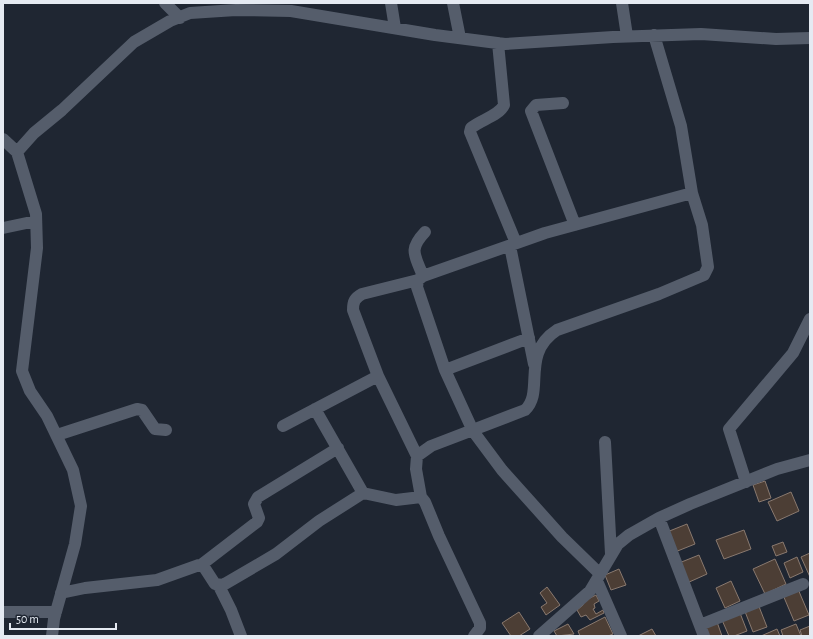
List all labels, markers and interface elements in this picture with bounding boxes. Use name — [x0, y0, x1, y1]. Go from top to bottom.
scale bar — [10, 605, 116, 631]
text: 50 m — [16, 613, 39, 625]

